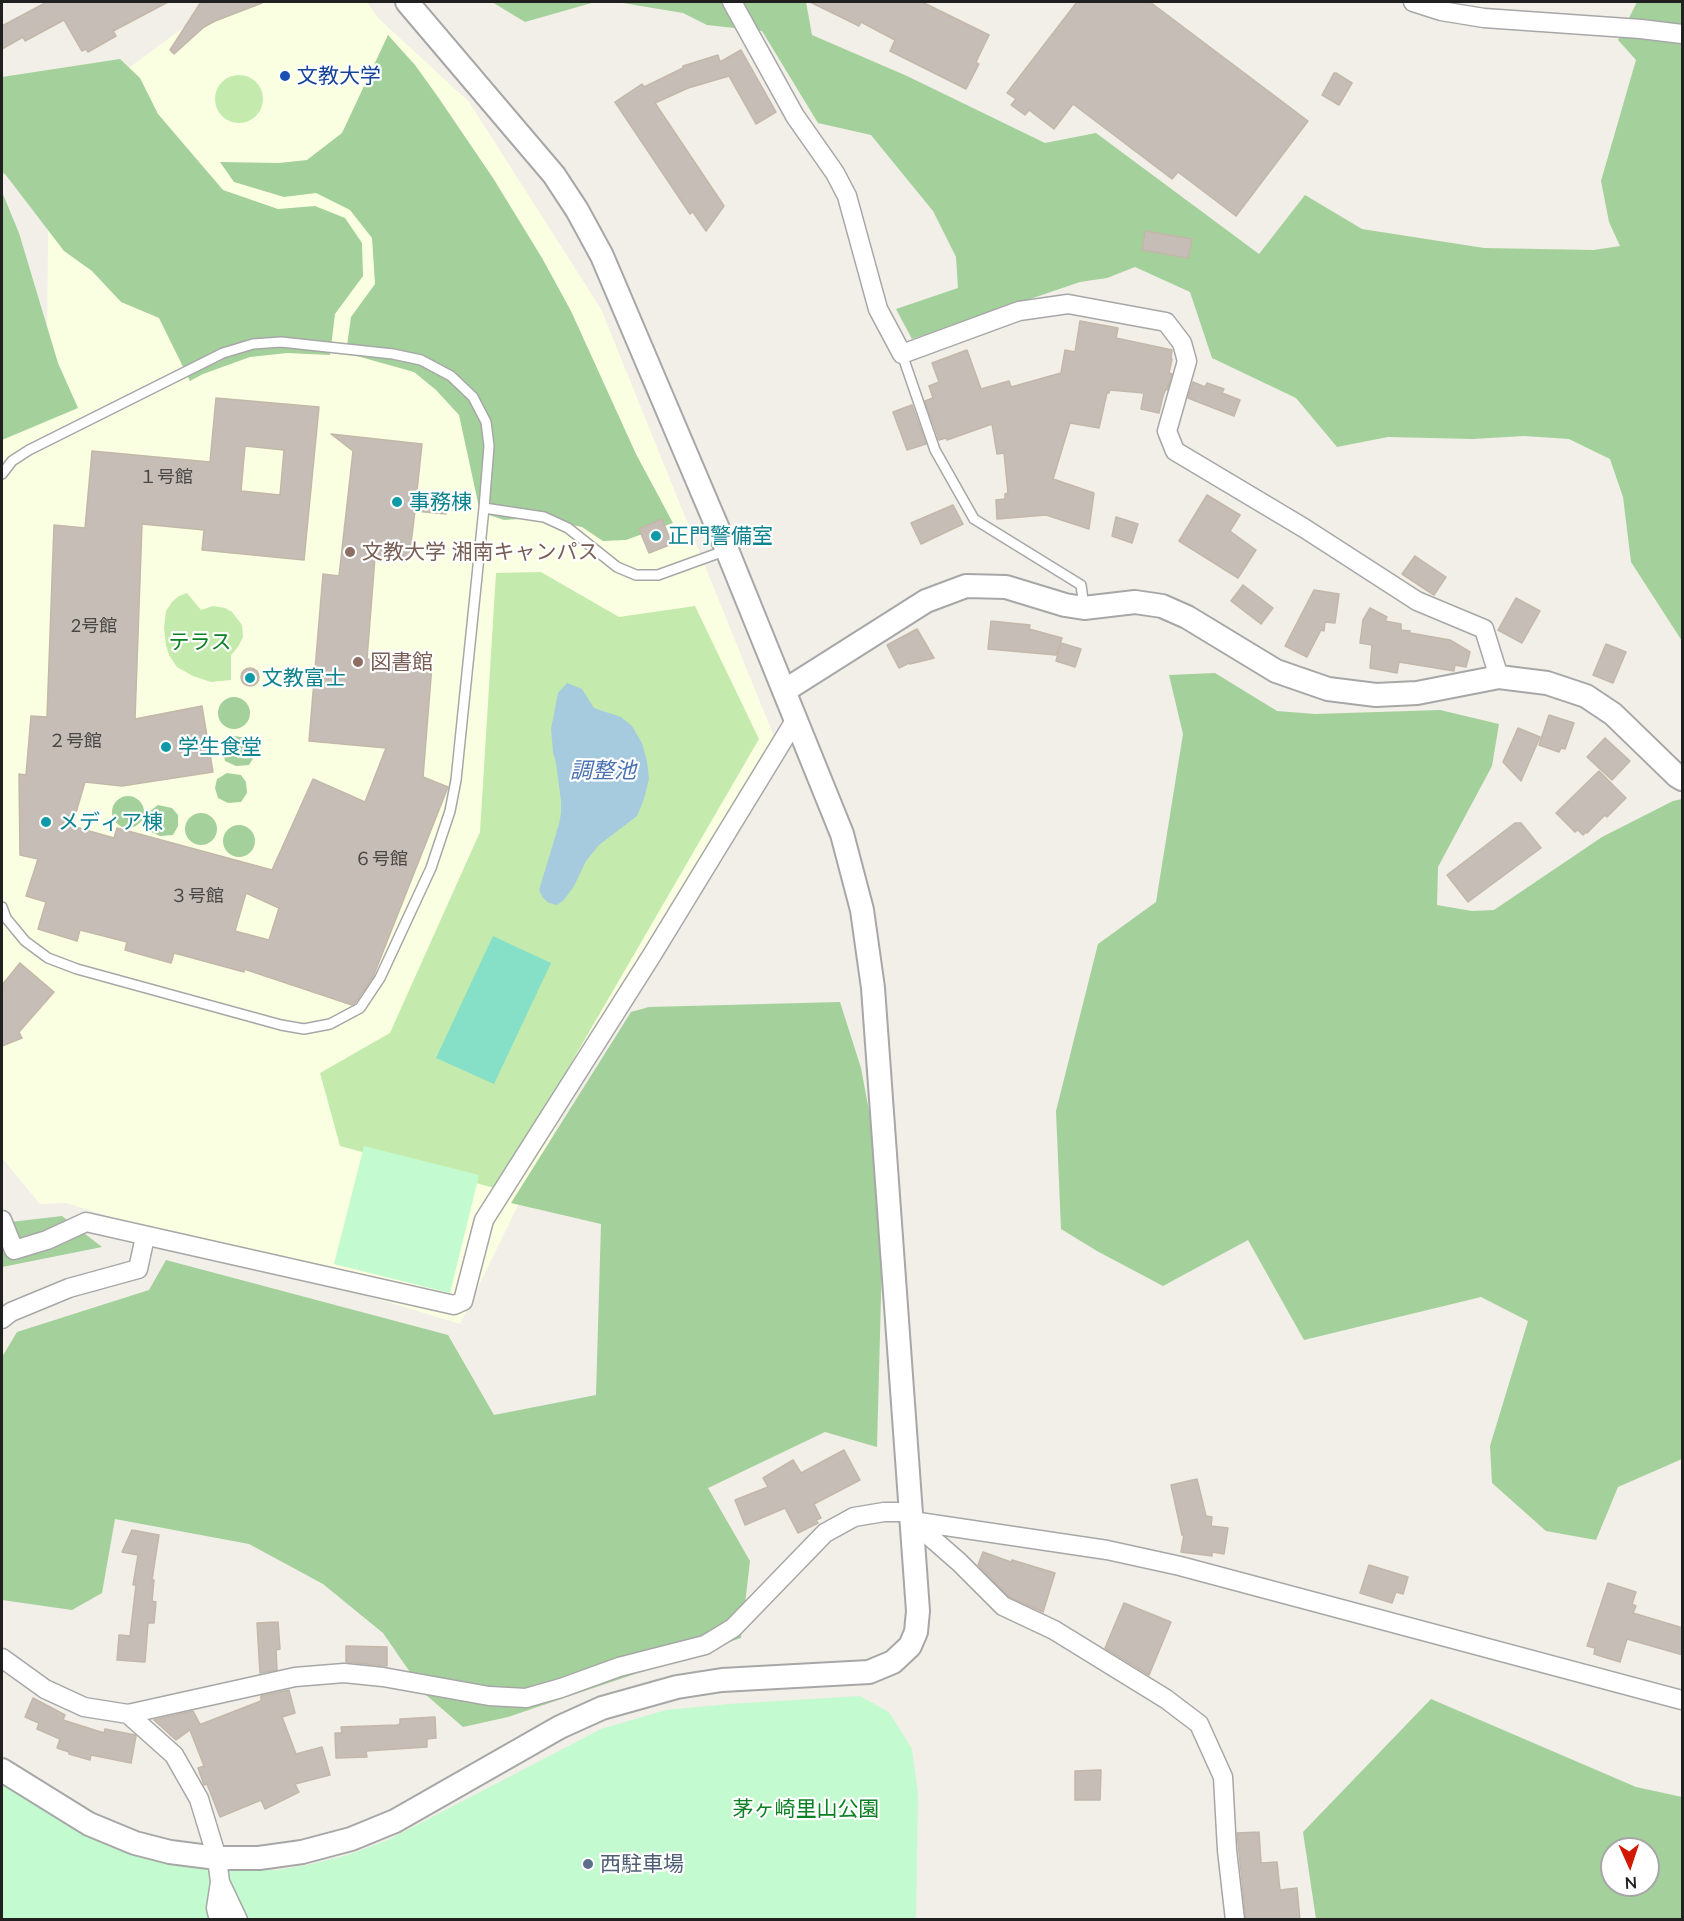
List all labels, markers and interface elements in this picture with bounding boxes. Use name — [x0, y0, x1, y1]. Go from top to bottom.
place label: 文教大学 — [297, 63, 381, 89]
marker: 文教大学 — [278, 69, 292, 83]
house number: １号館 — [139, 466, 193, 488]
place label: 事務棟 — [409, 489, 472, 515]
marker: 事務棟 — [390, 495, 404, 509]
place label: 正門警備室 — [668, 523, 773, 549]
marker: 正門警備室 — [649, 529, 663, 543]
place label: 文教大学 湘南キャンパス — [362, 539, 598, 565]
marker: 文教大学 湘南キャンパス — [343, 545, 357, 559]
house number: 2号館 — [71, 615, 117, 637]
park label: テラス — [169, 629, 231, 655]
place label: 図書館 — [370, 649, 433, 675]
marker: 図書館 — [351, 655, 365, 669]
place label: 文教富士 — [262, 665, 346, 691]
marker: 文教富士 — [243, 671, 257, 685]
house number: ２号館 — [48, 730, 102, 752]
place label: 学生食堂 — [178, 734, 262, 760]
marker: 学生食堂 — [159, 740, 173, 754]
water label: 調整池 — [570, 758, 636, 784]
place label: メディア棟 — [58, 809, 163, 835]
marker: メディア棟 — [39, 815, 53, 829]
house number: ６号館 — [354, 848, 408, 870]
house number: ３号館 — [170, 885, 224, 907]
park label: 茅ヶ崎里山公園 — [733, 1796, 879, 1822]
north arrow — [1600, 1837, 1660, 1897]
place label: 西駐車場 — [600, 1851, 684, 1877]
marker: 西駐車場 — [581, 1857, 595, 1871]
text: N — [1624, 1874, 1638, 1893]

